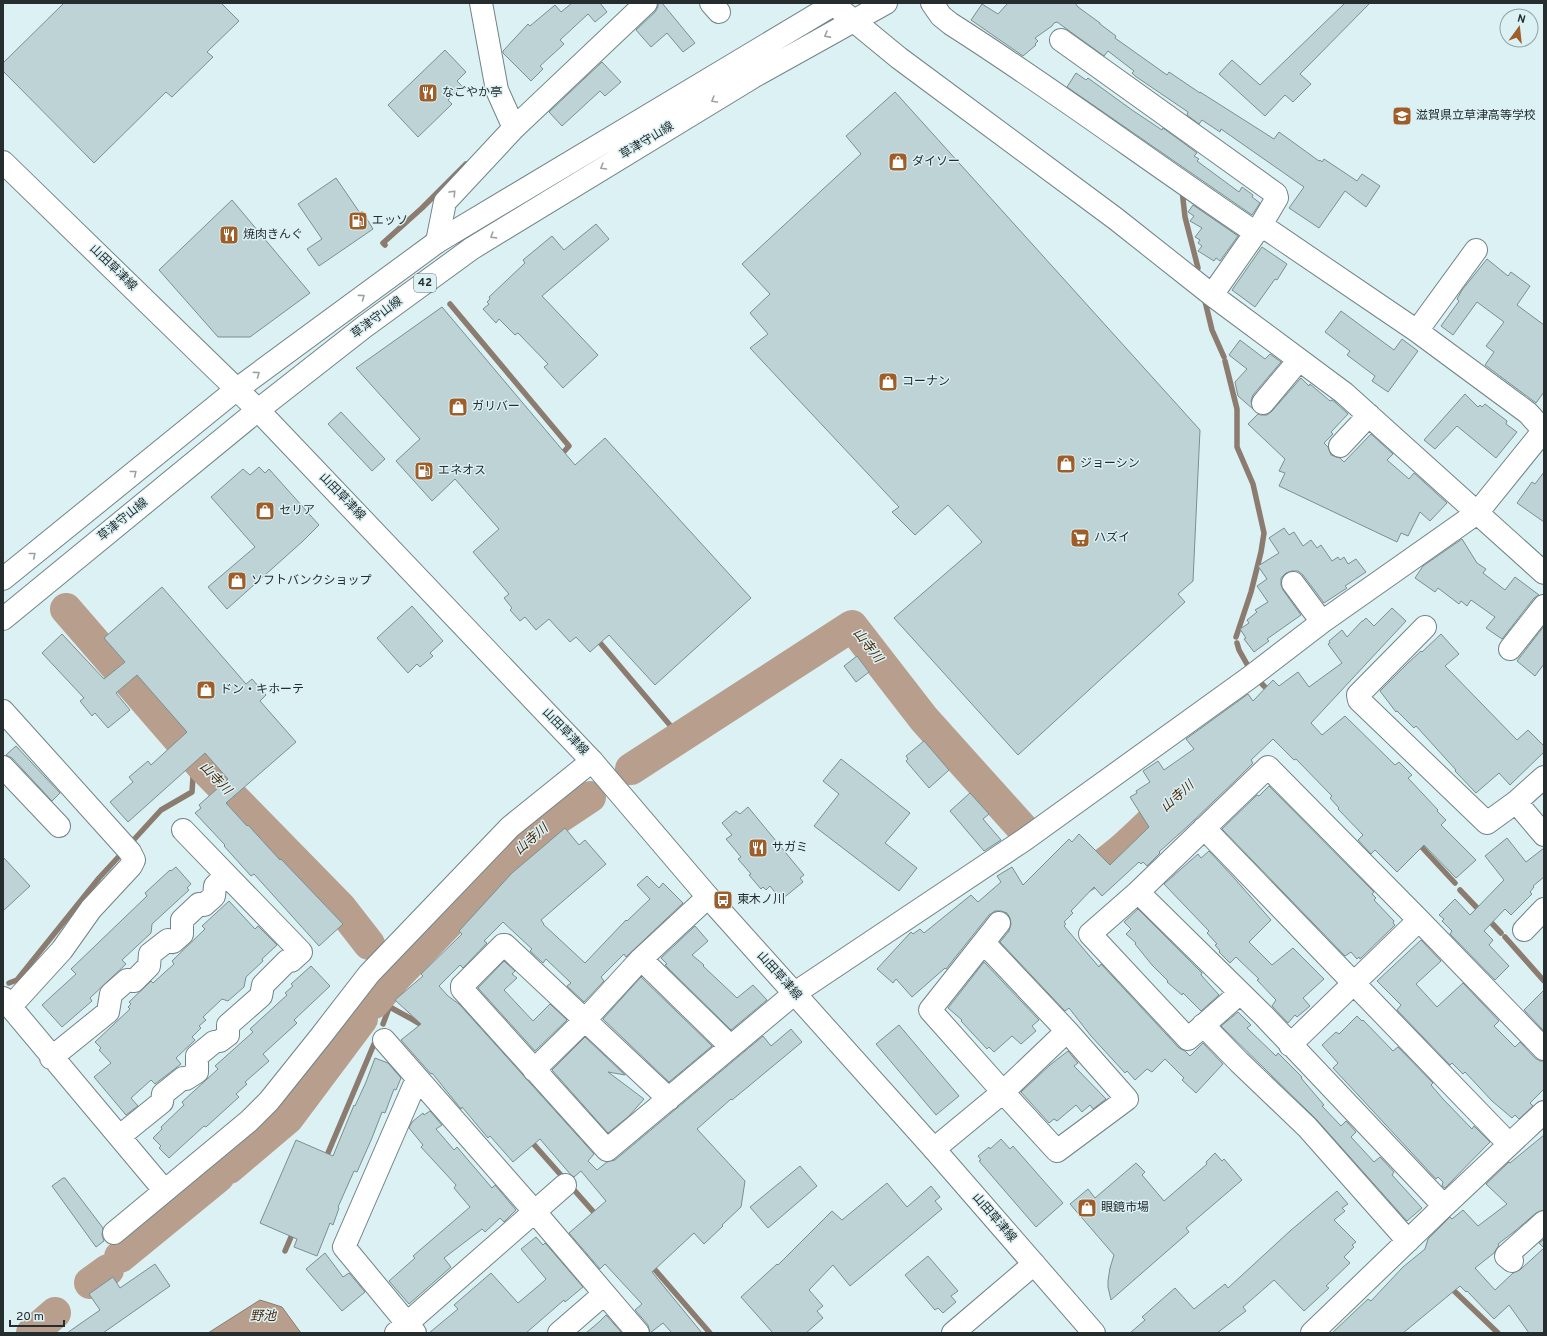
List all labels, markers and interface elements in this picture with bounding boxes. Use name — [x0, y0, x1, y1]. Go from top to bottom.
north arrow — [1499, 8, 1539, 48]
text: N — [1516, 12, 1527, 27]
one-way arrow — [824, 30, 831, 37]
restaurant icon: なごやか亭 — [417, 82, 439, 104]
place label: なごやか亭 — [442, 85, 502, 101]
one-way arrow — [711, 95, 718, 103]
school or university icon: 滋賀県立草津高等学校 — [1391, 105, 1413, 127]
place label: 滋賀県立草津高等学校 — [1416, 108, 1536, 124]
street label: 草津守山線 — [617, 119, 677, 163]
shop icon: ダイソー — [887, 151, 909, 173]
place label: ダイソー — [912, 154, 960, 170]
one-way arrow — [600, 163, 607, 170]
one-way arrow — [448, 190, 456, 198]
fuel station icon: エッソ — [347, 210, 369, 232]
place label: エッソ — [372, 213, 408, 229]
restaurant icon: 焼肉きんぐ — [218, 224, 240, 246]
place label: 焼肉きんぐ — [243, 227, 303, 243]
one-way arrow — [490, 231, 497, 238]
street label: 山田草津線 — [86, 241, 140, 295]
road number: 42 — [414, 274, 436, 292]
street label: 草津守山線 — [348, 294, 406, 342]
one-way arrow — [358, 294, 365, 302]
shop icon: コーナン — [877, 371, 899, 393]
one-way arrow — [253, 372, 260, 379]
place label: コーナン — [902, 374, 950, 390]
shop icon: ガリバー — [447, 396, 469, 418]
place label: ガリバー — [472, 399, 520, 415]
shop icon: ジョーシン — [1055, 453, 1077, 475]
place label: ジョーシン — [1080, 456, 1140, 472]
fuel station icon: エネオス — [413, 460, 435, 482]
place label: エネオス — [438, 463, 486, 479]
one-way arrow — [129, 470, 137, 477]
street label: 山田草津線 — [315, 470, 369, 524]
street label: 草津守山線 — [95, 495, 151, 545]
shop icon: セリア — [254, 500, 276, 522]
place label: セリア — [279, 503, 315, 519]
supermarket icon: ハズイ — [1069, 527, 1091, 549]
place label: ハズイ — [1094, 530, 1130, 546]
one-way arrow — [29, 552, 36, 559]
shop icon: ソフトバンクショップ — [226, 570, 248, 592]
place label: ソフトバンクショップ — [251, 573, 372, 589]
water label: 山寺川 — [849, 626, 887, 668]
shop icon: ドン・キホーテ — [195, 679, 217, 701]
place label: ドン・キホーテ — [220, 682, 304, 698]
street label: 山田草津線 — [538, 705, 592, 759]
water label: 山寺川 — [196, 759, 236, 800]
water label: 山寺川 — [1158, 777, 1199, 816]
water label: 山寺川 — [512, 820, 553, 859]
restaurant icon: サガミ — [747, 837, 769, 859]
place label: サガミ — [772, 840, 808, 856]
bus stop icon: 東木ノ川 — [712, 889, 734, 911]
place label: 東木ノ川 — [737, 892, 785, 908]
street label: 山田草津線 — [753, 948, 805, 1004]
street label: 山田草津線 — [968, 1190, 1020, 1246]
shop icon: 眼鏡市場 — [1076, 1197, 1098, 1219]
place label: 眼鏡市場 — [1101, 1200, 1149, 1216]
scale bar — [10, 1302, 64, 1328]
text: 20 m — [16, 1309, 44, 1325]
water label: 野池 — [250, 1309, 278, 1325]

